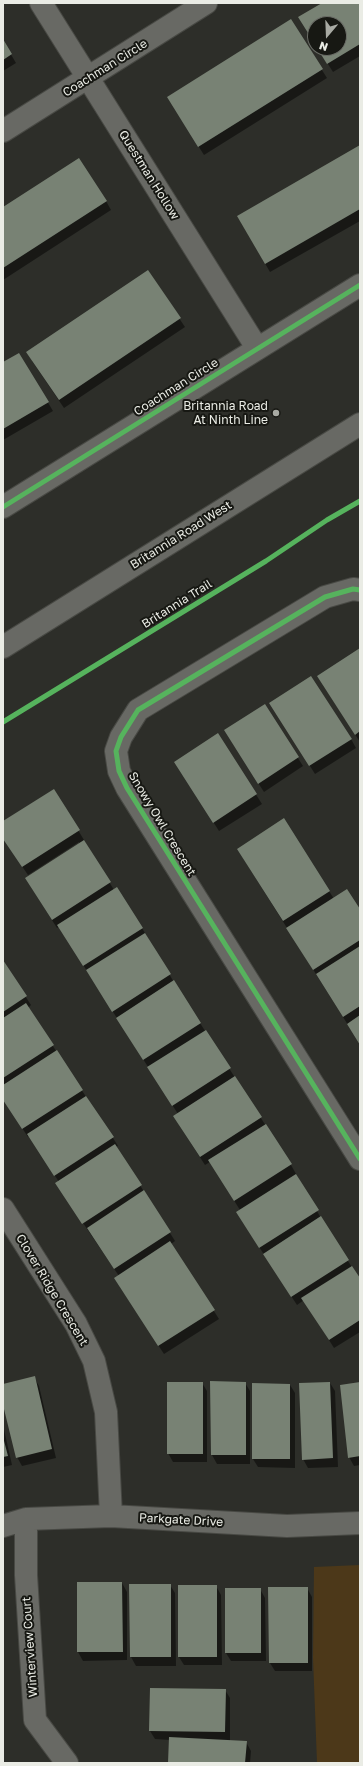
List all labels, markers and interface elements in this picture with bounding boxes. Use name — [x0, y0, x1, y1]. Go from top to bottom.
north arrow — [307, 16, 347, 56]
street label: Coachman Circle — [60, 36, 150, 100]
text: N — [317, 39, 329, 54]
street label: Questman Hollow — [116, 128, 182, 222]
street label: Coachman Circle — [131, 355, 221, 419]
place label: Britannia Road At Ninth Line — [183, 399, 268, 427]
marker: Britannia Road At Ninth Line — [271, 408, 281, 418]
street label: Britannia Road West — [128, 498, 234, 572]
street label: Britannia Trail — [139, 577, 215, 631]
street label: Snowy Owl Crescent — [125, 769, 199, 879]
street label: Clover Ridge Crescent — [13, 1232, 91, 1348]
street label: Parkgate Drive — [139, 1511, 223, 1529]
street label: Winterview Court — [19, 1596, 41, 1698]

